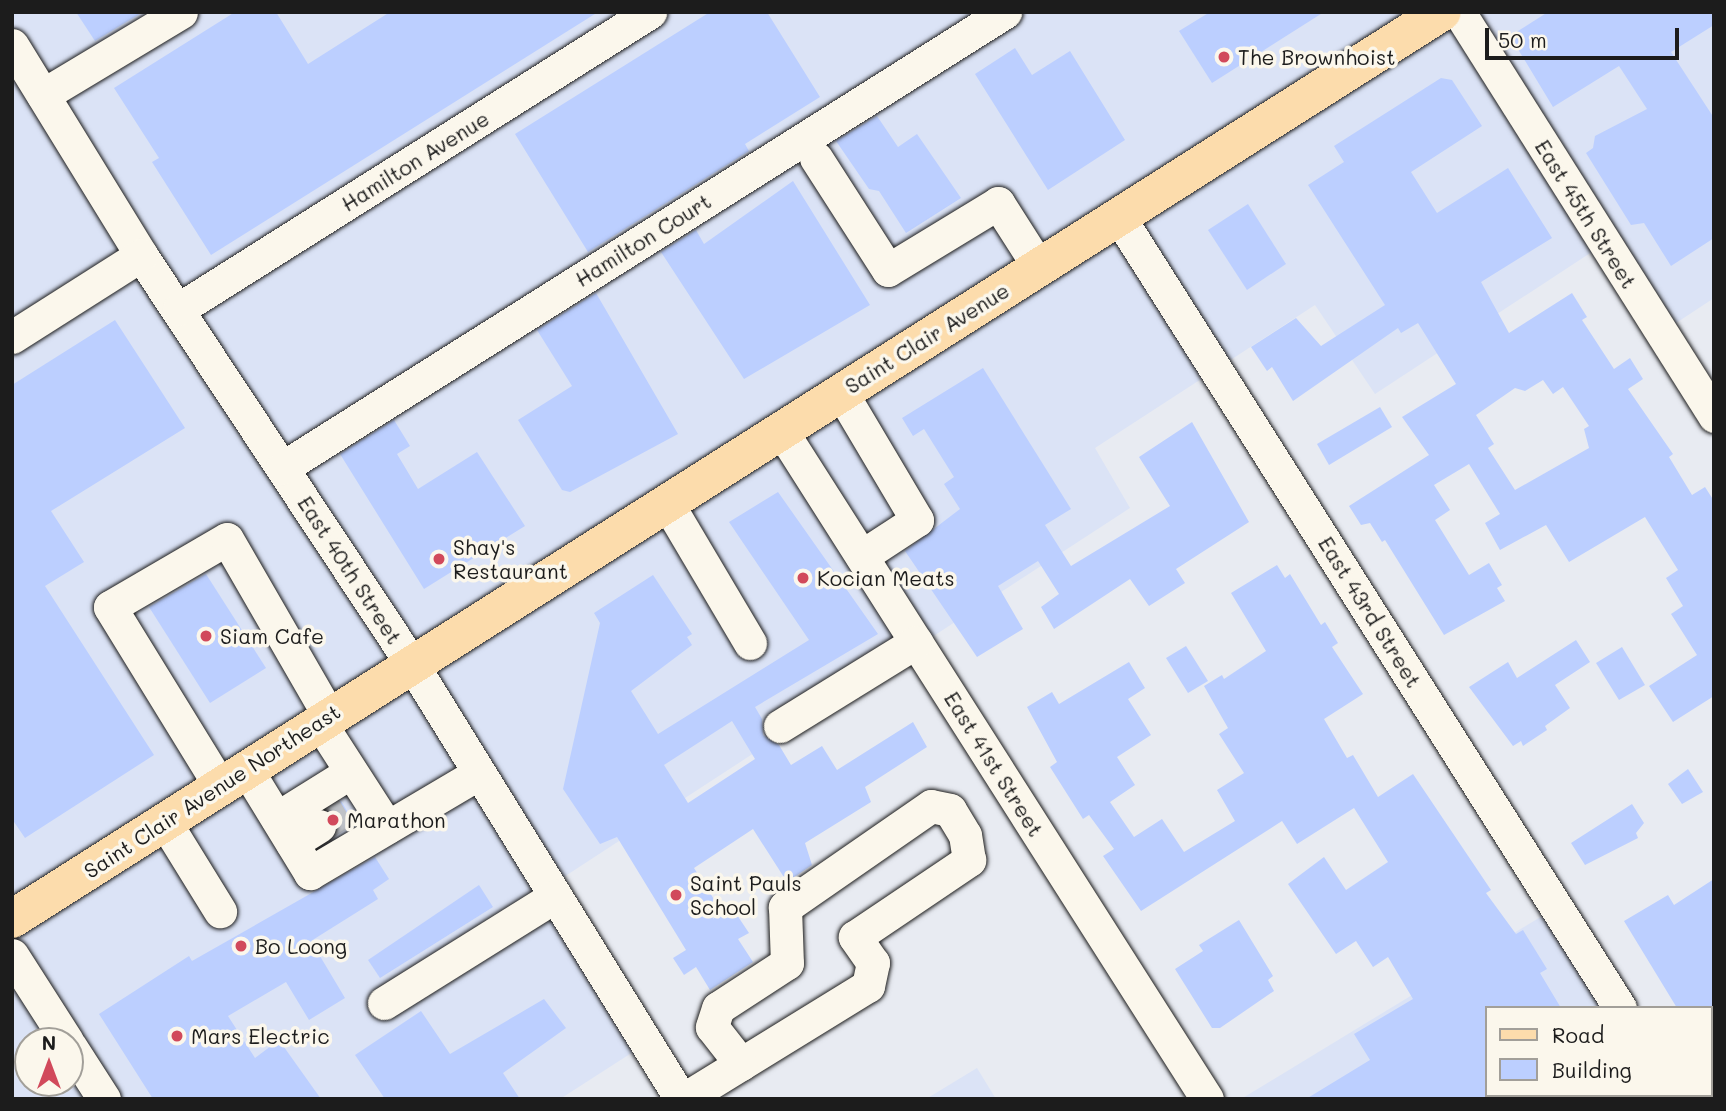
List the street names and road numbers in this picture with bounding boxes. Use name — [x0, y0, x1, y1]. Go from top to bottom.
street label: Hamilton Avenue — [337, 105, 493, 217]
street label: East 45th Street — [1530, 135, 1642, 293]
street label: Hamilton Court — [570, 188, 716, 292]
street label: Saint Clair Avenue — [840, 277, 1014, 399]
street label: East 40th Street — [293, 491, 407, 649]
street label: East 43rd Street — [1313, 532, 1427, 692]
street label: East 41st Street — [939, 687, 1049, 841]
street label: Saint Clair Avenue Northeast — [79, 699, 345, 883]

